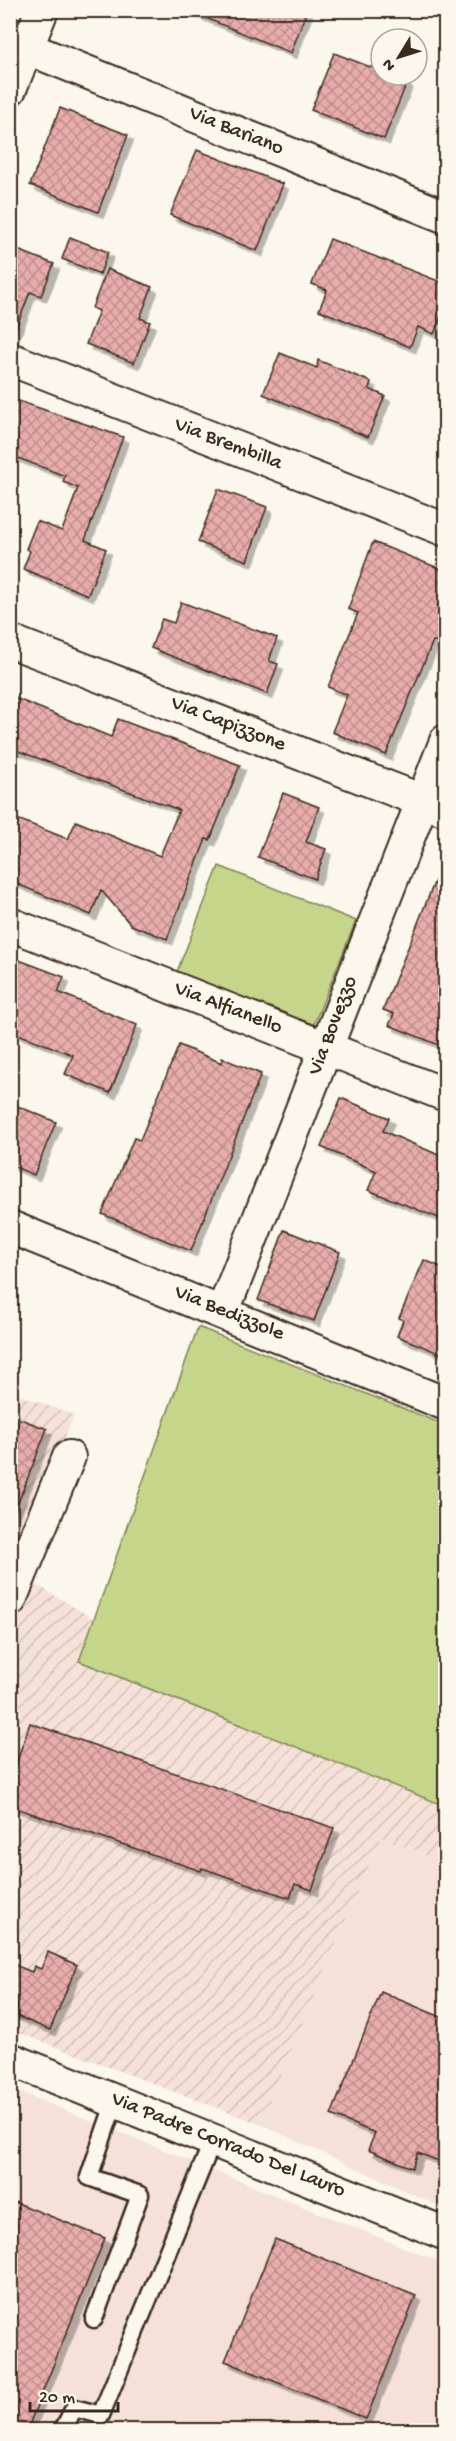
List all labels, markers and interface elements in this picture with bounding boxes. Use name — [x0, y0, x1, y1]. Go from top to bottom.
north arrow — [369, 27, 429, 87]
text: N — [379, 54, 401, 74]
street label: Via Bariano — [184, 101, 287, 162]
street label: Via Brembilla — [170, 413, 287, 477]
street label: Via Capizzone — [166, 691, 290, 759]
street label: Via Bovezzo — [303, 973, 364, 1080]
street label: Via Alfianello — [170, 977, 286, 1041]
street label: Via Bedizzole — [170, 1280, 289, 1348]
street label: Via Padre Corrado Del Lauro — [106, 2087, 349, 2205]
scale bar — [30, 2375, 118, 2413]
text: 20 m — [39, 2388, 75, 2409]

